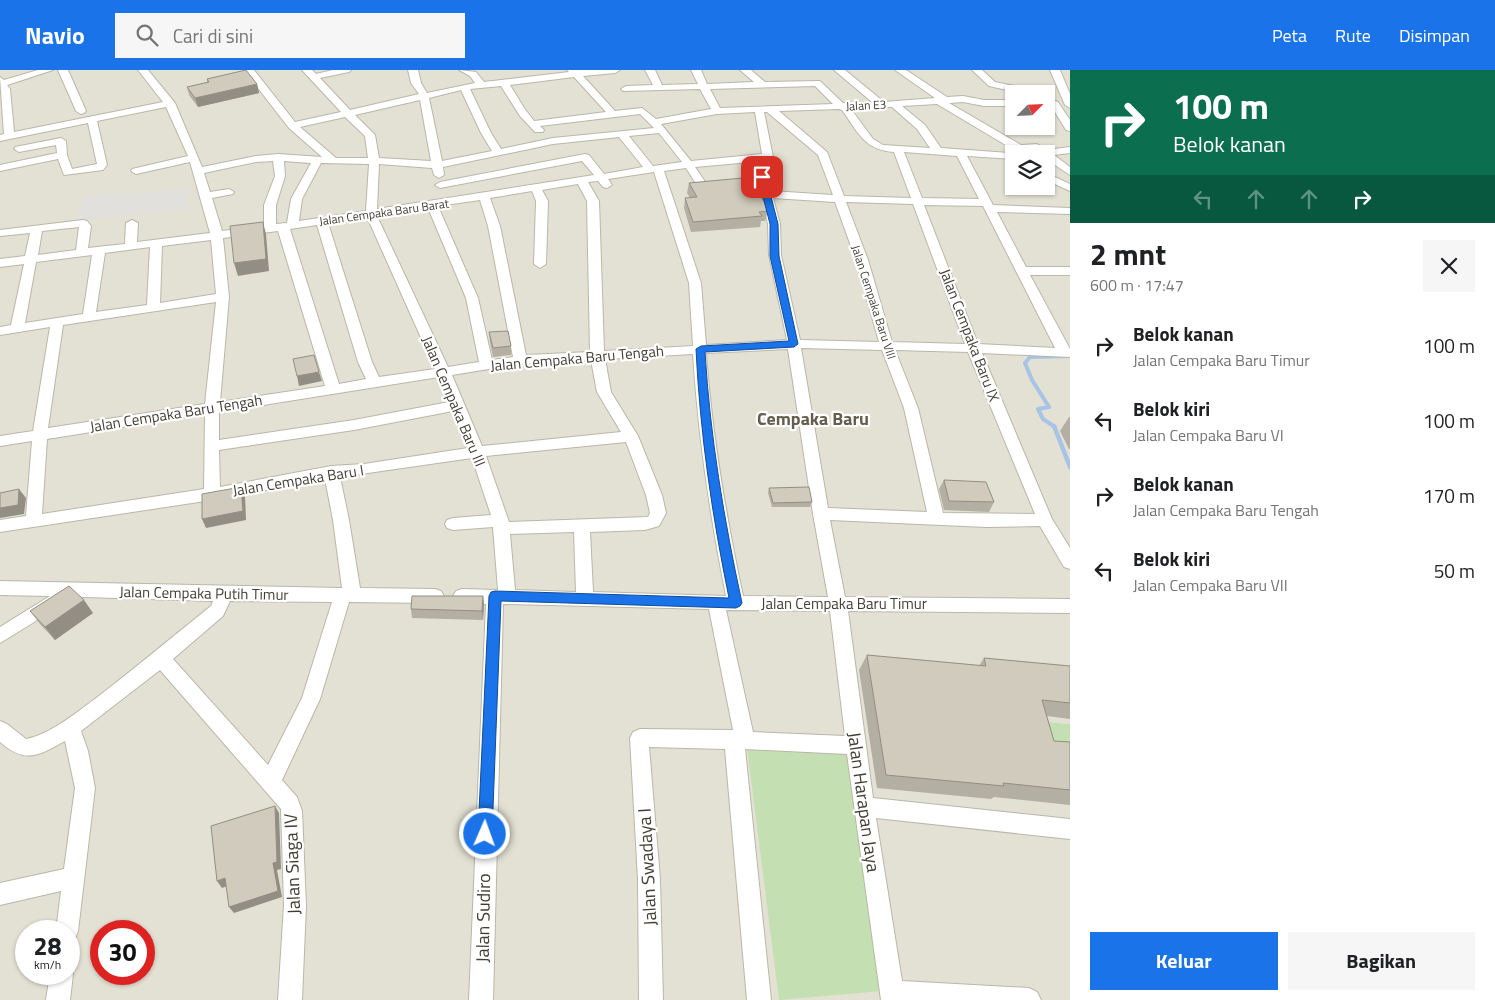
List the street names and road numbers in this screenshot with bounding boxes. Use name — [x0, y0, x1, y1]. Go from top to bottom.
street label: Jalan E3 — [845, 94, 887, 116]
street label: Jalan Cempaka Baru Barat — [318, 193, 451, 231]
street label: Jalan Cempaka Baru VIII — [847, 242, 901, 362]
street label: Jalan Cempaka Baru IX — [934, 265, 1006, 406]
street label: Jalan Cempaka Baru III — [416, 332, 492, 470]
street label: Jalan Cempaka Baru Tengah — [489, 339, 665, 377]
street label: Jalan Cempaka Baru Tengah — [88, 388, 264, 438]
street label: Jalan Cempaka Baru I — [231, 458, 365, 502]
street label: Jalan Cempaka Putih Timur — [119, 580, 289, 606]
street label: Jalan Cempaka Baru Timur — [761, 592, 927, 615]
street label: Jalan Harapan Jaya — [841, 730, 887, 874]
street label: Jalan Swadaya I — [630, 808, 664, 926]
street label: Jalan Siaga IV — [277, 813, 307, 915]
street label: Jalan Sudiro — [469, 873, 497, 963]

